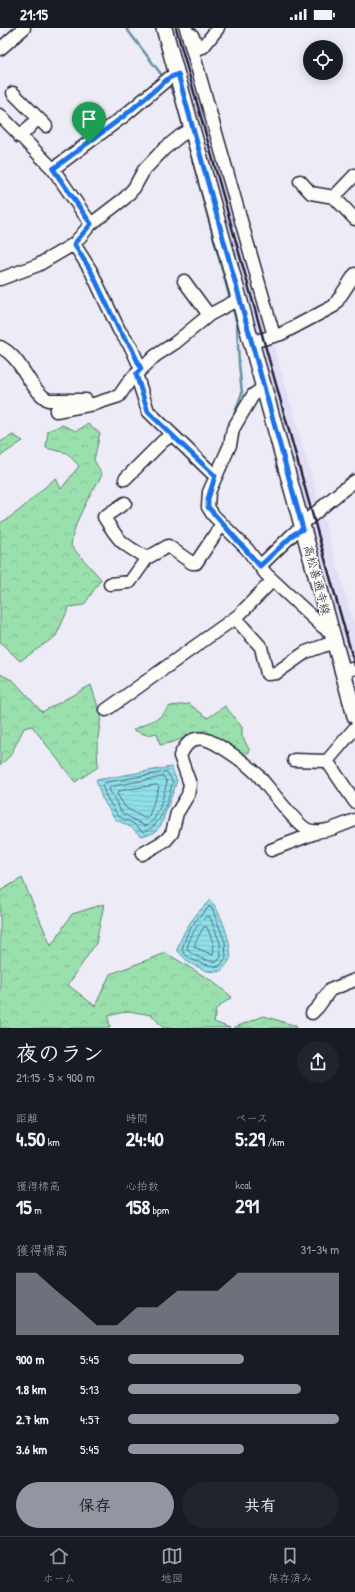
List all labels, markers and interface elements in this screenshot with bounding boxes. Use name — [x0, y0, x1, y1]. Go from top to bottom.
text: 21:15 — [20, 4, 48, 25]
map controls — [303, 40, 343, 80]
button: locate — [303, 40, 343, 80]
pin — [72, 102, 106, 143]
icon: arrive — [78, 108, 100, 130]
street label: 高松善通寺線 — [300, 543, 335, 617]
text: 夜のラン — [16, 1038, 104, 1068]
button: share — [297, 1041, 339, 1083]
text: 21:15 · 5 × 900 m — [16, 1068, 95, 1086]
text: 距離 — [16, 1111, 38, 1125]
text: 時間 — [126, 1111, 148, 1125]
text: ペース — [235, 1111, 268, 1125]
text: 4.50 — [16, 1125, 45, 1152]
text: 24:40 — [126, 1125, 164, 1152]
text: 5:29 — [235, 1125, 265, 1152]
text: km — [45, 1135, 60, 1149]
text: /km — [265, 1135, 284, 1149]
text: kcal — [235, 1178, 251, 1192]
text: 獲得標高 — [16, 1179, 60, 1193]
text: 心拍数 — [126, 1179, 159, 1193]
text: 291 — [235, 1192, 259, 1219]
text: 15 — [16, 1193, 32, 1220]
text: 158 — [126, 1193, 150, 1220]
text: m — [32, 1203, 42, 1217]
text: bpm — [150, 1203, 169, 1217]
text: 31–34 m — [300, 1240, 339, 1258]
text: 獲得標高 — [16, 1241, 68, 1259]
text: 900 m — [16, 1350, 44, 1368]
text: 5:45 — [80, 1350, 99, 1368]
text: 1.8 km — [16, 1380, 46, 1398]
text: 5:13 — [80, 1380, 99, 1398]
text: 2.7 km — [16, 1410, 49, 1428]
text: 4:57 — [80, 1410, 100, 1428]
text: 3.6 km — [16, 1440, 47, 1458]
text: 5:45 — [80, 1440, 99, 1458]
button: 保存 — [16, 1482, 174, 1528]
button: 共有 — [182, 1482, 339, 1528]
tab: ホーム — [43, 1545, 75, 1585]
tab: 地図 — [161, 1545, 183, 1585]
tab: 保存済み — [268, 1545, 312, 1585]

